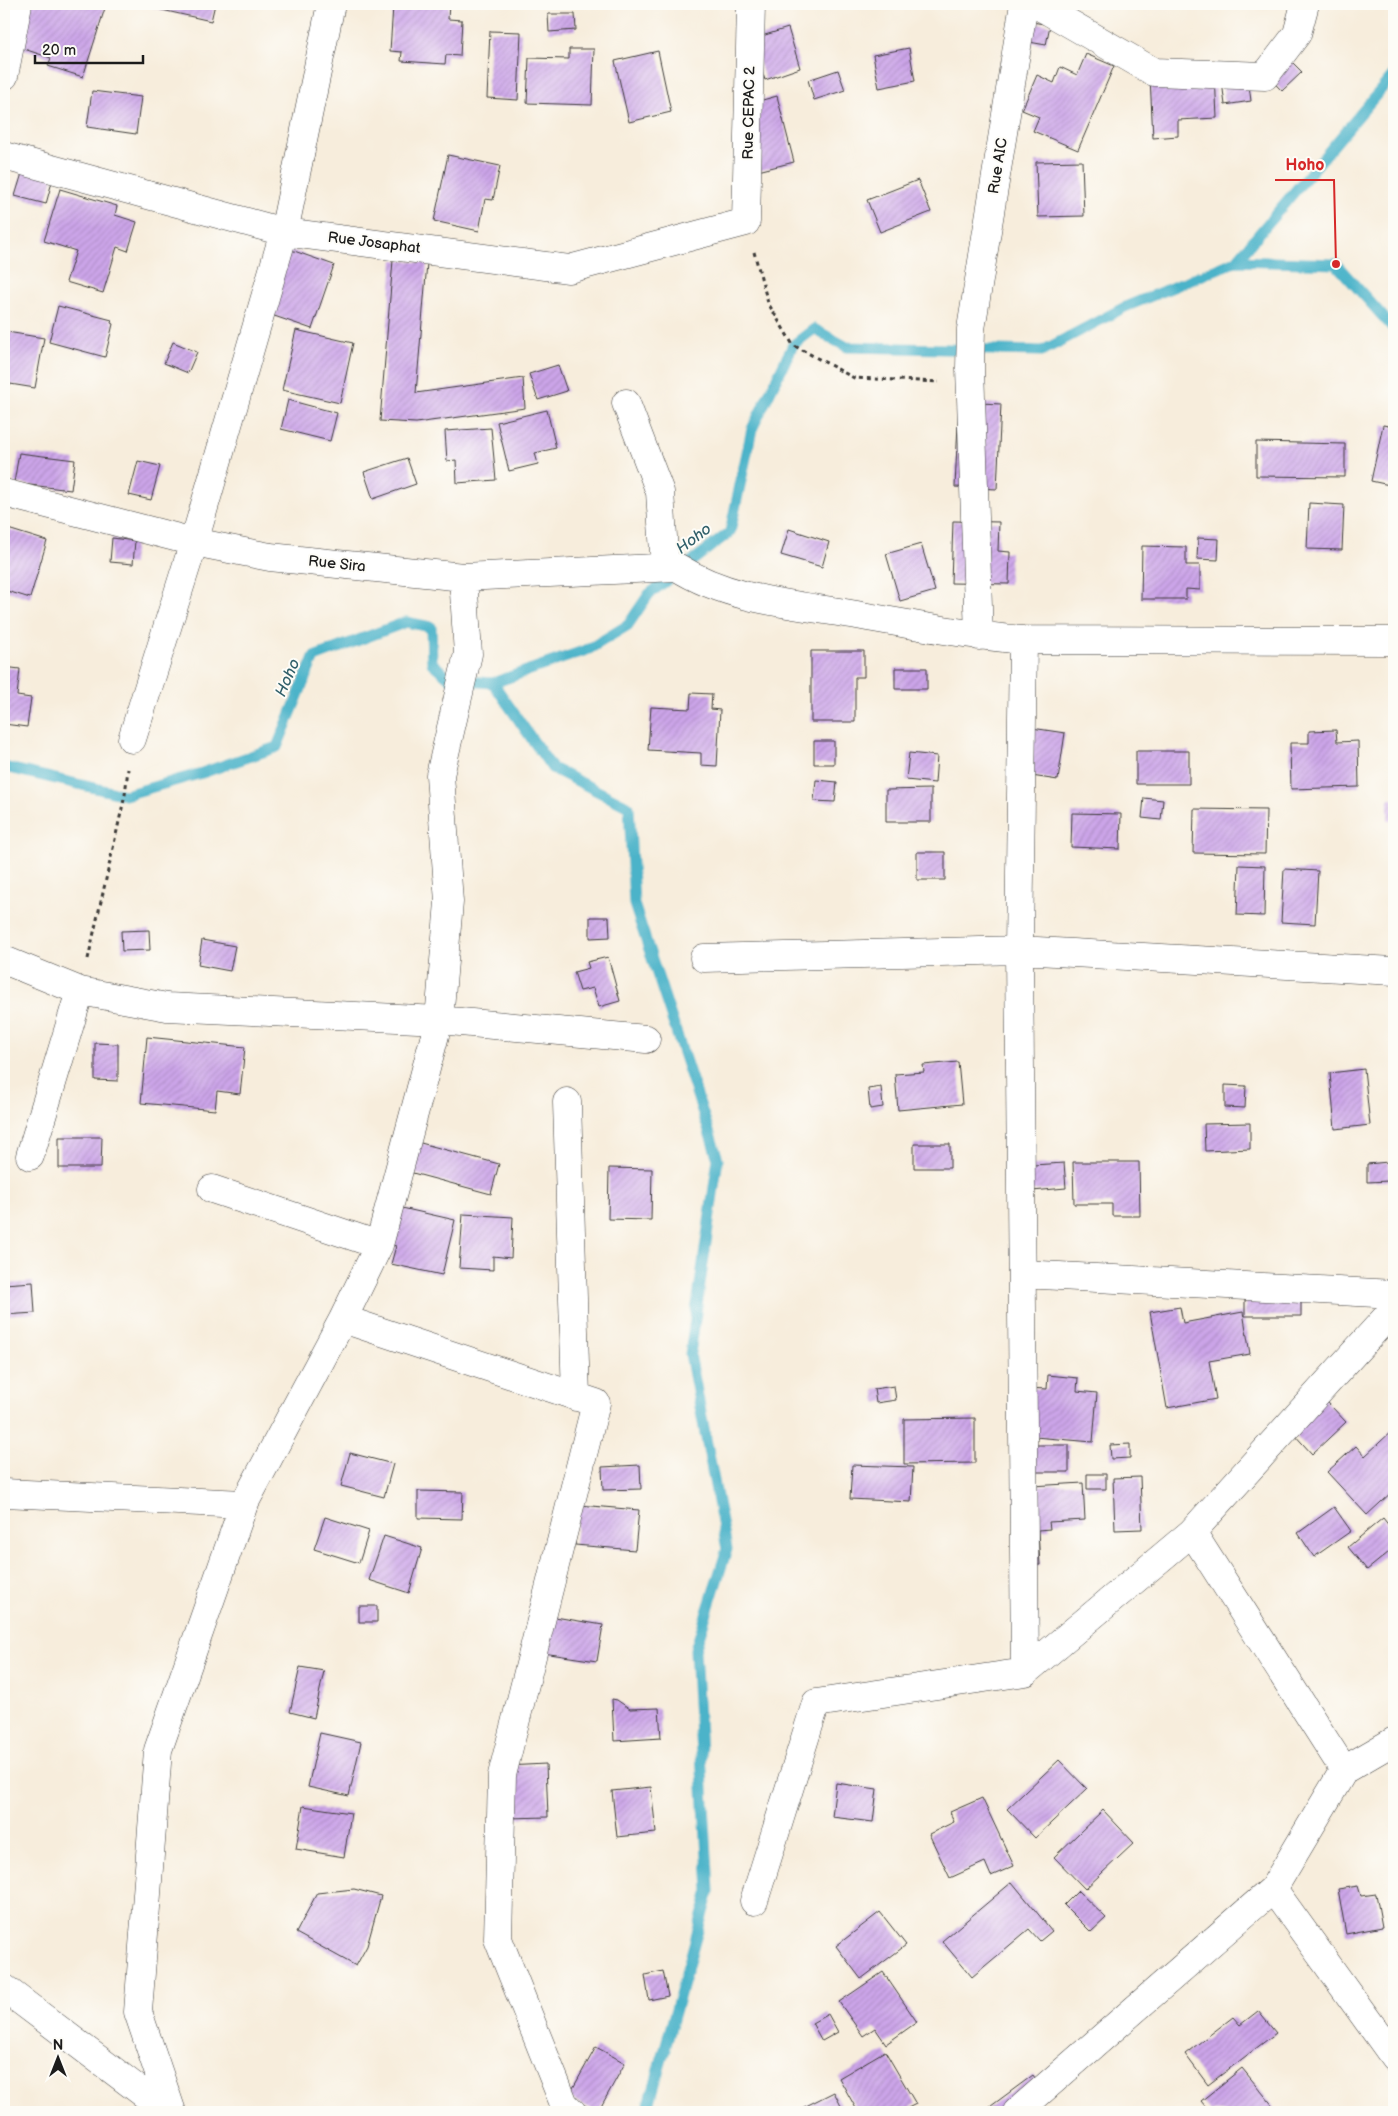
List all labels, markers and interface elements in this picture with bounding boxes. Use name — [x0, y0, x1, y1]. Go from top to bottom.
scale bar — [35, 32, 142, 64]
text: 20 m — [42, 41, 76, 60]
street label: Rue CEPAC 2 — [739, 66, 759, 160]
street label: Rue AIC — [984, 136, 1012, 195]
callout: Hoho — [1275, 149, 1334, 180]
text: Hoho — [1286, 156, 1324, 175]
street label: Rue Josaphat — [327, 228, 422, 258]
water label: Hoho — [673, 520, 715, 558]
street label: Rue Sira — [307, 552, 367, 576]
water label: Hoho — [272, 656, 304, 700]
north arrow — [32, 2034, 82, 2084]
text: N — [53, 2037, 63, 2054]

